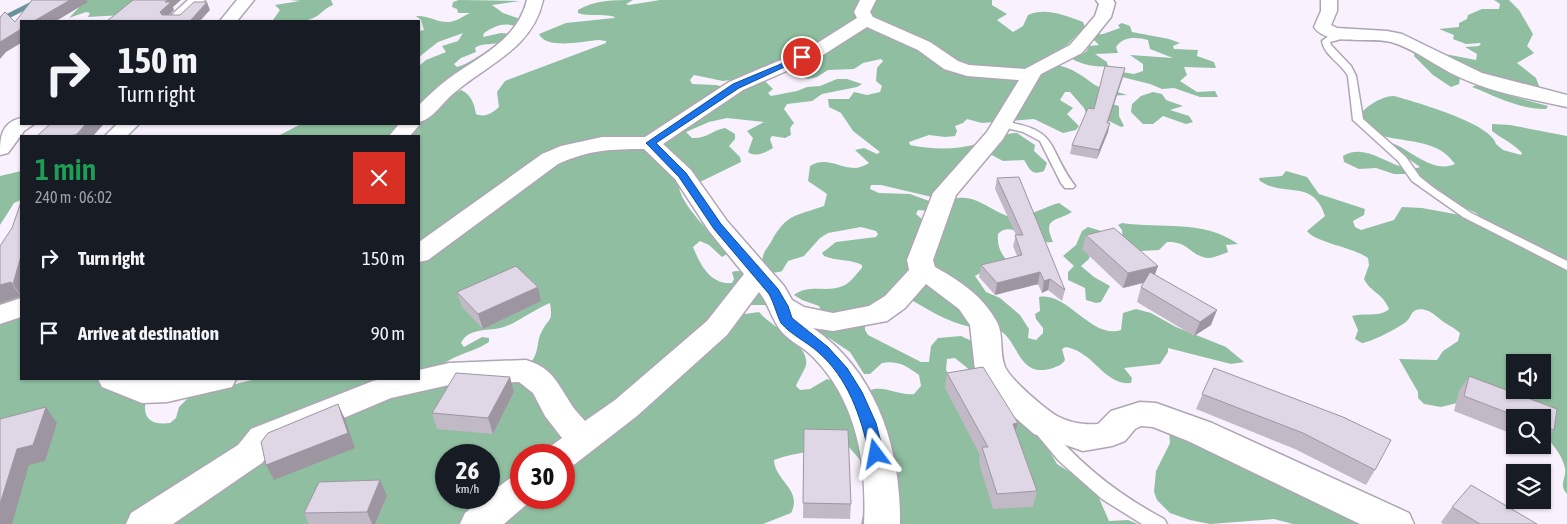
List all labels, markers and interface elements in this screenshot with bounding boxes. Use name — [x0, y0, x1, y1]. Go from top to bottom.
pin — [781, 36, 823, 78]
icon: right — [35, 40, 100, 105]
text: 150 m — [118, 40, 197, 80]
icon: arrive — [788, 43, 816, 71]
text: Turn right — [118, 81, 195, 107]
text: 1 min — [35, 152, 96, 186]
button: close — [353, 152, 405, 204]
text: 240 m · 06:02 — [35, 188, 112, 206]
icon: right — [35, 244, 63, 272]
text: Turn right — [78, 247, 145, 269]
text: 150 m — [362, 247, 405, 269]
icon: arrive — [35, 319, 63, 347]
text: Arrive at destination — [78, 322, 219, 344]
text: 90 m — [371, 322, 405, 344]
map controls — [1506, 354, 1551, 509]
button: sound — [1506, 354, 1551, 399]
button: search — [1506, 409, 1551, 454]
position arrow — [849, 427, 901, 479]
speed limit sign: 30 — [510, 444, 575, 509]
text: 26 — [456, 456, 479, 484]
button: layers — [1506, 464, 1551, 509]
text: km/h — [456, 482, 479, 496]

